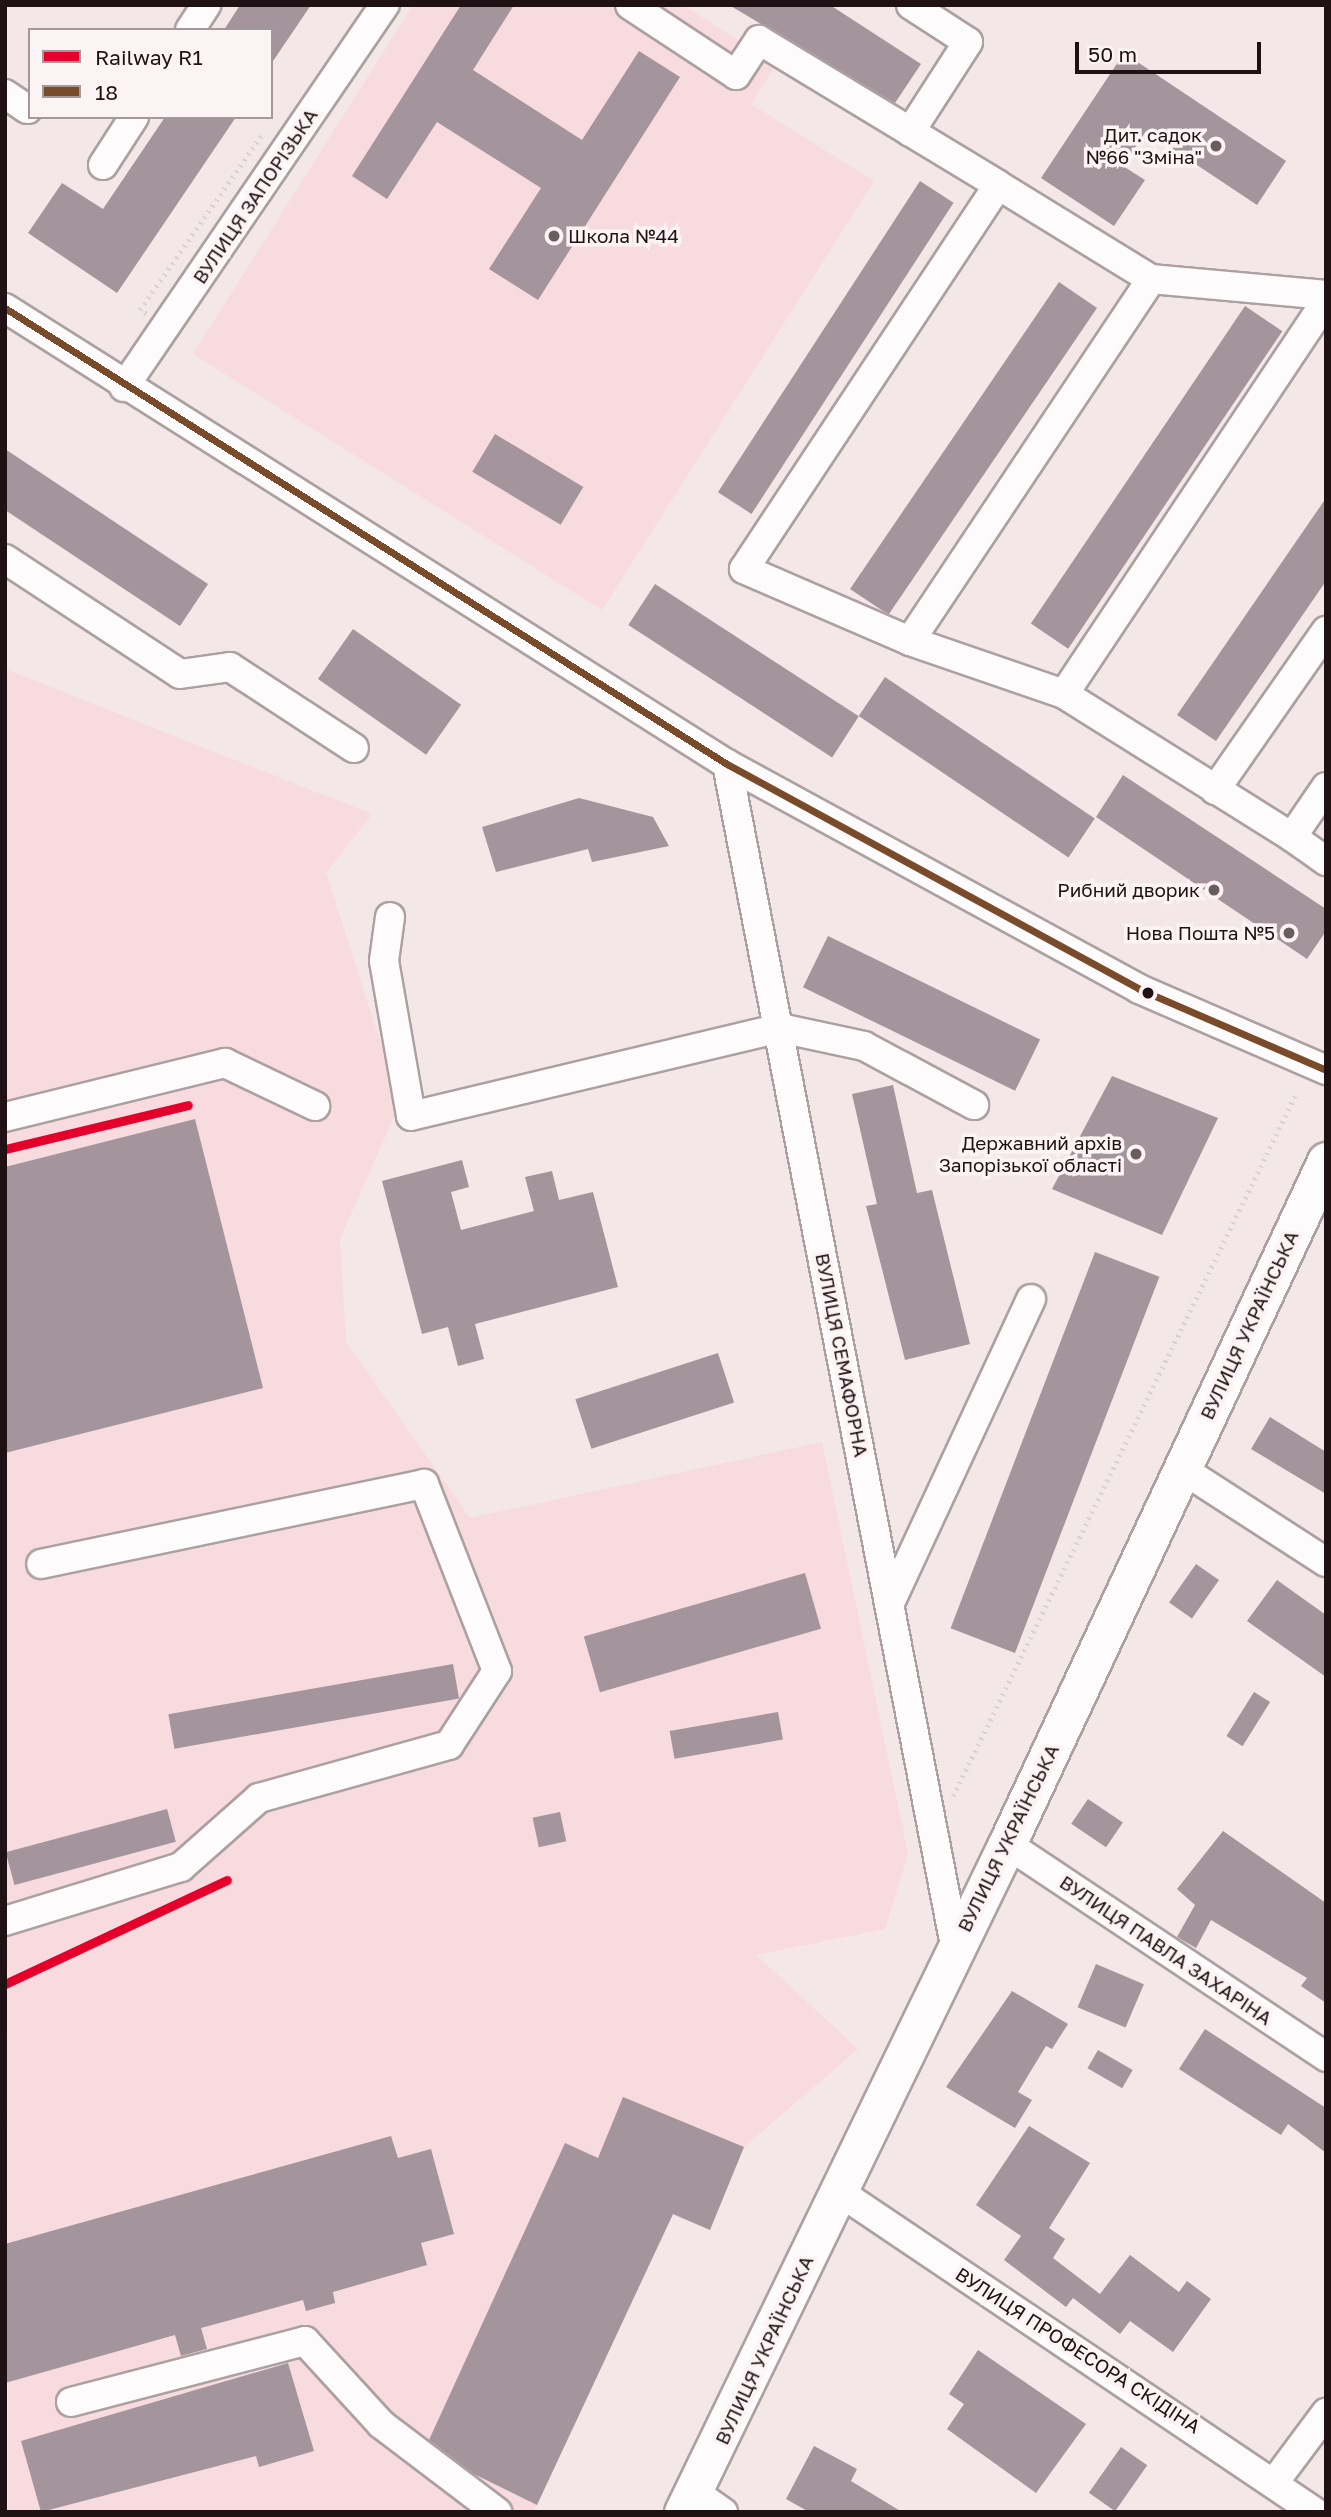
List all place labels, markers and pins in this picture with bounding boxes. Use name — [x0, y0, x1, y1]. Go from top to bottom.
place label: Дит. садок №66 "Зміна" — [1086, 124, 1202, 168]
marker: Дит. садок №66 "Зміна" — [1208, 138, 1224, 154]
place label: Школа №44 — [568, 225, 679, 247]
marker: Школа №44 — [546, 228, 562, 244]
place label: Рибний дворик — [1057, 879, 1200, 901]
marker: Рибний дворик — [1206, 882, 1222, 898]
place label: Нова Пошта №5 — [1126, 922, 1275, 944]
marker: Нова Пошта №5 — [1281, 925, 1297, 941]
unlabelled marker — [1141, 986, 1155, 1000]
place label: Державний архів Запорізької області — [939, 1132, 1122, 1176]
marker: Державний архів Запорізької області — [1128, 1146, 1144, 1162]

